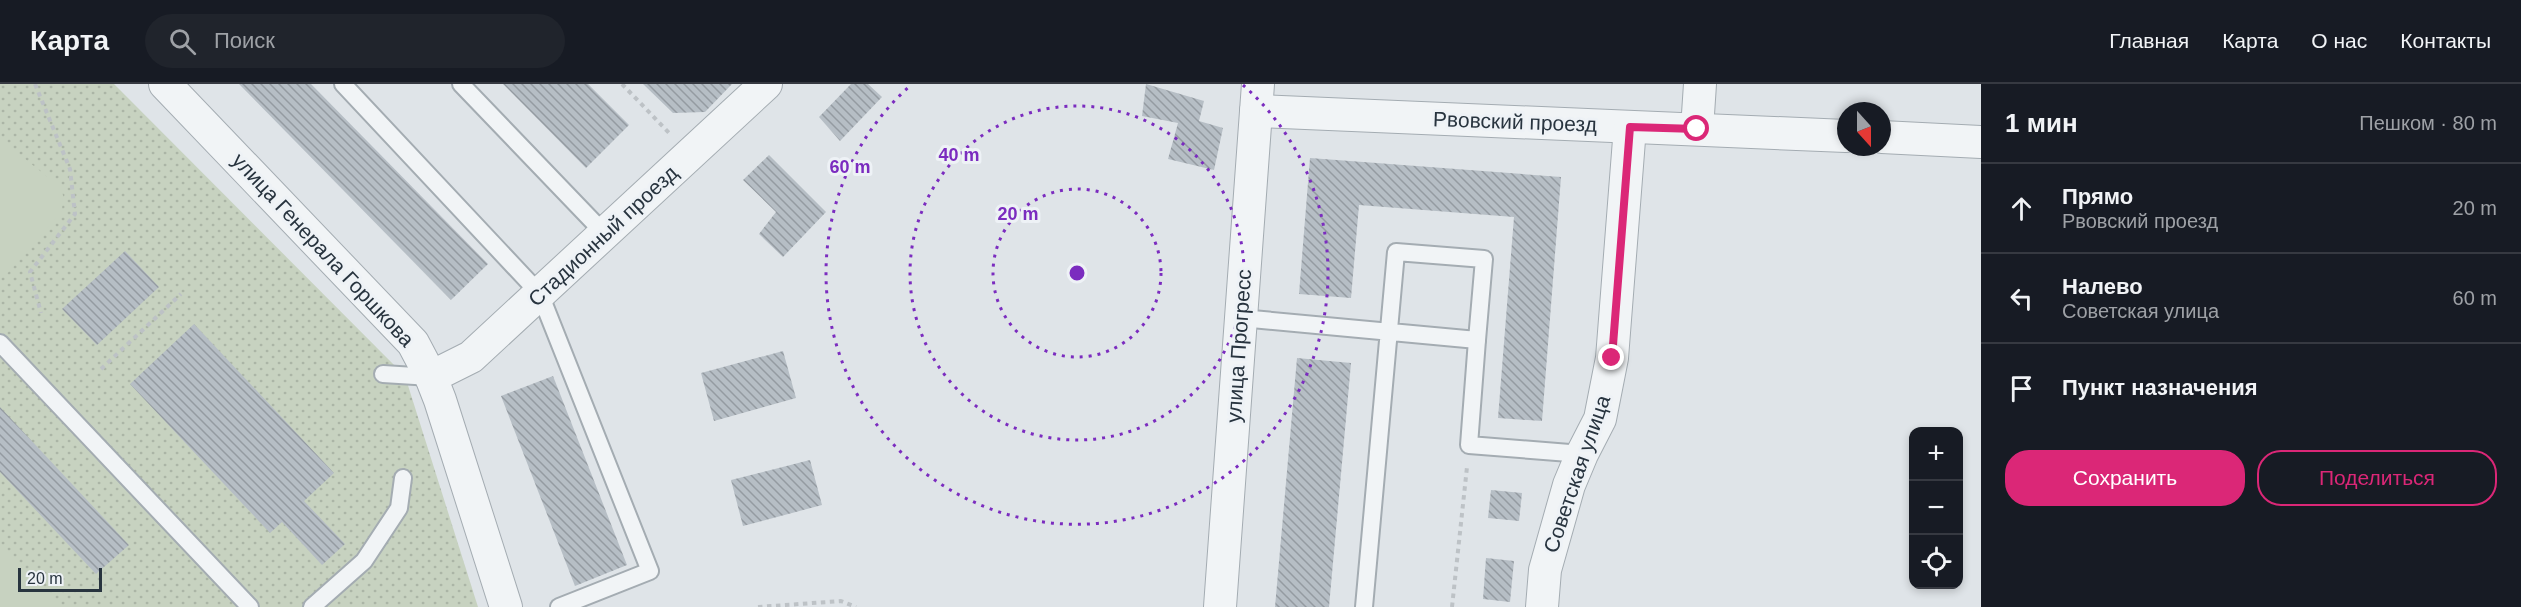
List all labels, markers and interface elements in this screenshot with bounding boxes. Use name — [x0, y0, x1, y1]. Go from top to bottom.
search box — [145, 14, 565, 68]
text: Карта — [30, 25, 109, 56]
icon: search — [166, 25, 199, 58]
text: Поиск — [214, 28, 275, 53]
text: Главная — [2109, 29, 2189, 52]
text: Карта — [2222, 29, 2278, 52]
text: О нас — [2311, 29, 2367, 52]
text: Контакты — [2400, 29, 2491, 52]
north arrow — [1837, 102, 1891, 156]
street label: Рвовский проезд — [1433, 107, 1597, 136]
text: 1 мин — [2005, 108, 2078, 138]
text: Пешком · 80 m — [2359, 112, 2497, 134]
route start — [1683, 115, 1709, 141]
text: 40 m — [938, 145, 980, 165]
street label: улица Генерала Горшкова — [228, 148, 419, 351]
text: 60 m — [829, 157, 871, 177]
street label: Стадионный проезд — [523, 161, 682, 311]
text: Прямо — [2062, 184, 2133, 209]
icon: ahead — [2005, 192, 2038, 225]
text: 20 m — [2453, 197, 2497, 219]
text: 20 m — [997, 204, 1039, 224]
text: Рвовский проезд — [2062, 210, 2218, 232]
centre of rings — [1067, 263, 1087, 283]
street label: улица Прогресс — [1222, 268, 1255, 424]
text: Налево — [2062, 274, 2143, 299]
icon: left — [2005, 282, 2038, 315]
text: 60 m — [2453, 287, 2497, 309]
text: Советская улица — [2062, 300, 2219, 322]
route end — [1598, 344, 1624, 370]
icon: arrive — [2005, 372, 2038, 405]
text: Пункт назначения — [2062, 375, 2258, 400]
street label: Советская улица — [1539, 392, 1614, 556]
map controls — [1909, 427, 1963, 589]
button: + — [1909, 427, 1963, 481]
button: Сохранить — [2005, 450, 2245, 506]
button: Поделиться — [2257, 450, 2497, 506]
button: − — [1909, 481, 1963, 535]
button: locate — [1909, 535, 1963, 589]
scale bar — [18, 565, 102, 592]
text: 20 m — [27, 570, 63, 587]

